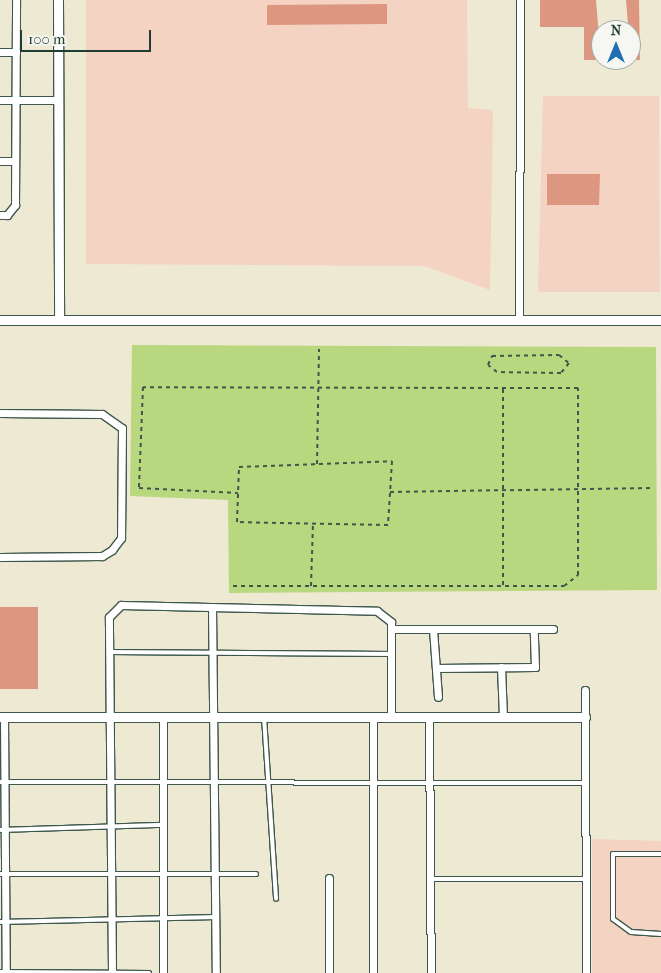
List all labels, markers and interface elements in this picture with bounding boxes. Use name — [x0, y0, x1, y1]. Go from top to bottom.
scale bar — [22, 20, 154, 52]
north arrow — [591, 20, 641, 70]
text: N — [611, 22, 621, 39]
text: 100 m — [28, 30, 66, 48]

